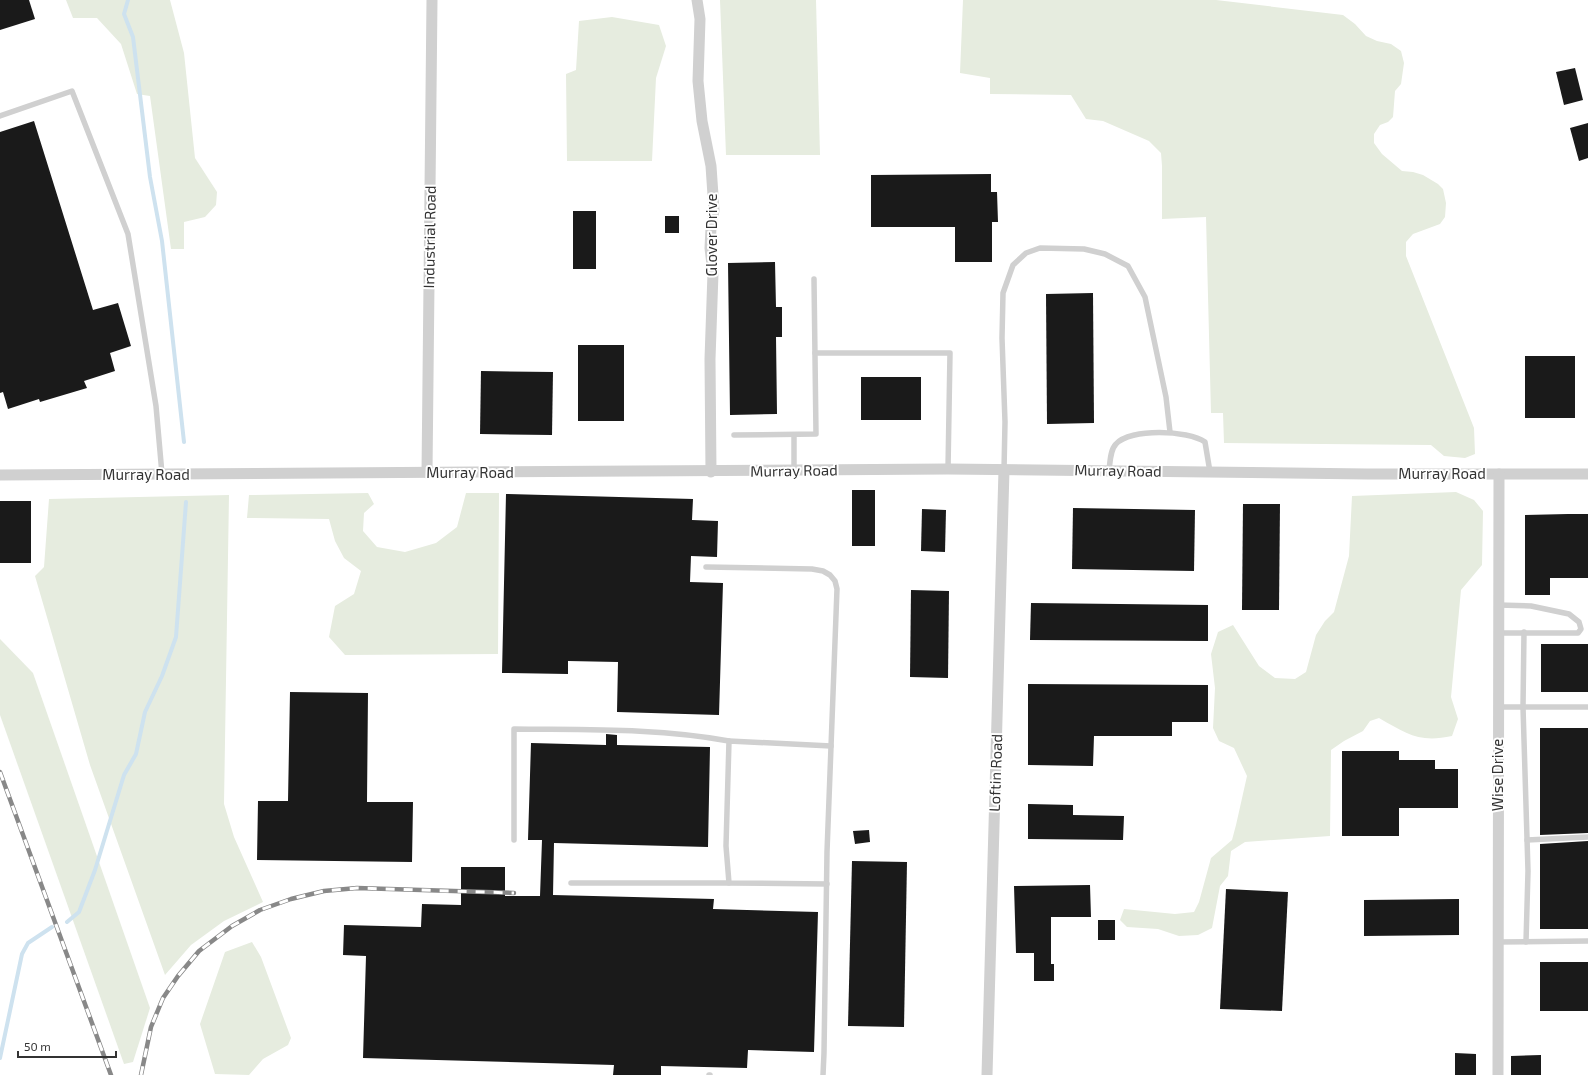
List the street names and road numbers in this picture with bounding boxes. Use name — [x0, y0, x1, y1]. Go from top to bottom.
street label: Industrial Road — [419, 185, 439, 289]
street label: Glover Drive — [702, 194, 720, 276]
street label: Murray Road — [750, 460, 838, 480]
street label: Murray Road — [1074, 460, 1162, 480]
street label: Murray Road — [426, 463, 514, 481]
street label: Murray Road — [1398, 464, 1486, 482]
street label: Murray Road — [102, 465, 190, 483]
street label: Loftin Road — [985, 734, 1005, 812]
street label: Wise Drive — [1488, 739, 1506, 811]

